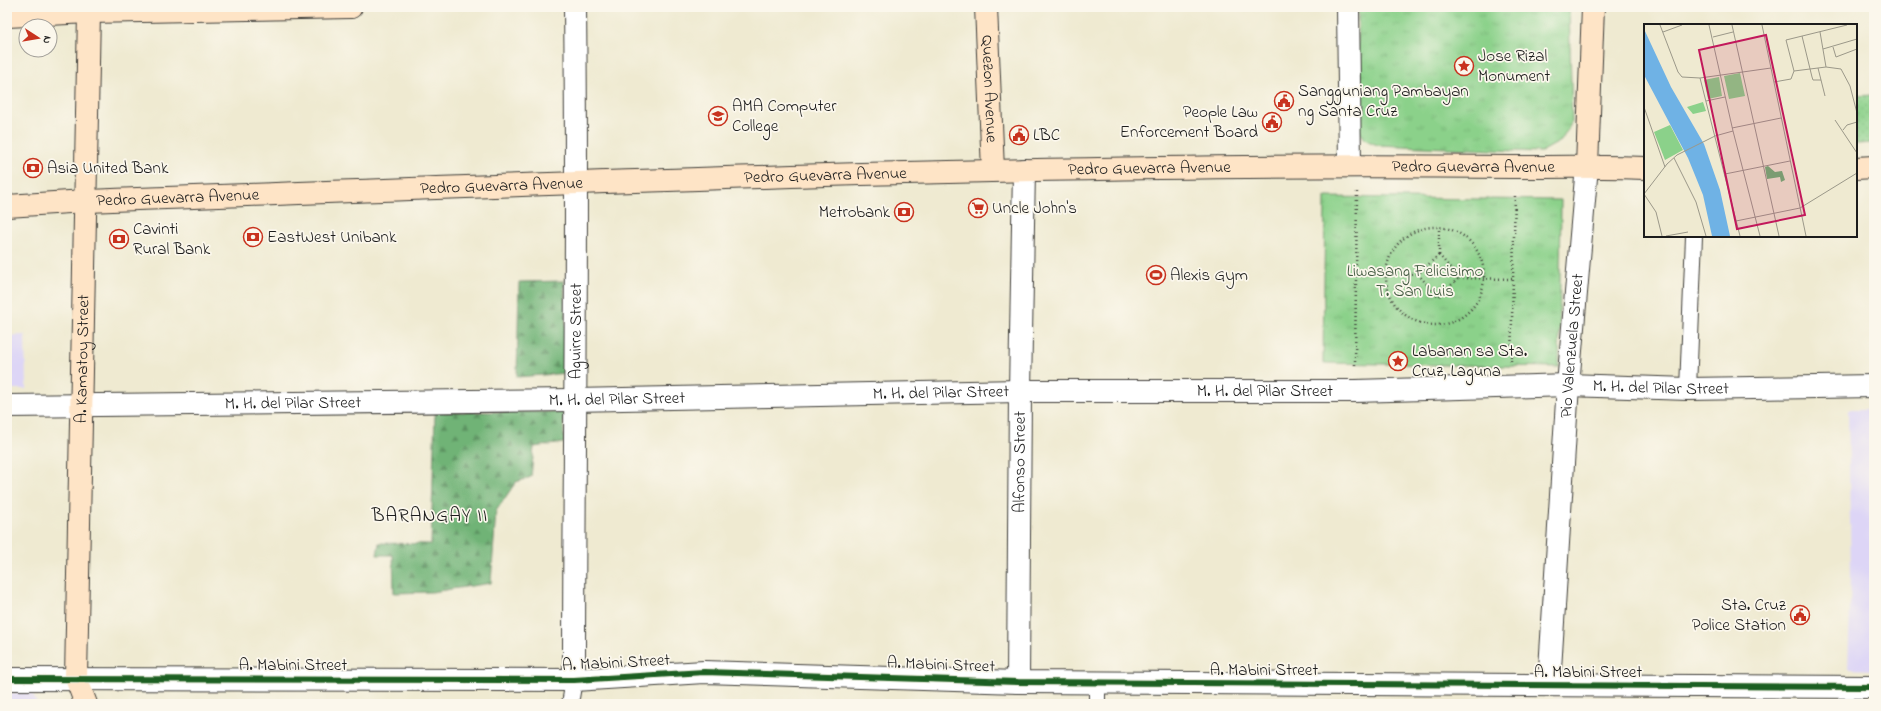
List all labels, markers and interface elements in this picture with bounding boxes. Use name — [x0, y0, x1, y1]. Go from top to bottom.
north arrow — [18, 18, 58, 58]
inset map — [1644, 24, 1857, 237]
text: N — [38, 35, 55, 45]
street label: Quezon Avenue — [975, 35, 1004, 144]
place label: Jose Rizal Monument — [1478, 44, 1550, 89]
place icon: Jose Rizal Monument — [1453, 55, 1475, 77]
place label: Sangguniang Pambayan ng Santa Cruz — [1298, 79, 1469, 126]
public building icon: Sangguniang Pambayan ng Santa Cruz — [1273, 90, 1295, 112]
place label: AMA Computer College — [732, 94, 837, 141]
place label: People Law Enforcement Board — [1120, 100, 1258, 145]
school or university icon: AMA Computer College — [707, 105, 729, 127]
public building icon: People Law Enforcement Board — [1261, 111, 1283, 133]
place label: LBC — [1033, 123, 1060, 148]
public building icon: LBC — [1008, 124, 1030, 146]
street label: Pedro Guevarra Avenue — [1392, 154, 1555, 180]
street label: Pedro Guevarra Avenue — [1068, 155, 1231, 182]
place label: Asia United Bank — [47, 156, 169, 181]
bank icon: Asia United Bank — [22, 157, 44, 179]
street label: Pedro Guevarra Avenue — [744, 161, 908, 190]
street label: Pedro Guevarra Avenue — [420, 170, 584, 201]
street label: Pedro Guevarra Avenue — [96, 182, 260, 213]
place label: Uncle John's — [992, 196, 1077, 221]
supermarket icon: Uncle John's — [967, 197, 989, 219]
place label: Metrobank — [819, 200, 891, 225]
bank icon: Metrobank — [893, 201, 915, 223]
place label: Cavinti Rural Bank — [133, 217, 211, 262]
place label: EastWest Unibank — [267, 225, 397, 250]
bank icon: EastWest Unibank — [242, 226, 264, 248]
bank icon: Cavinti Rural Bank — [108, 228, 130, 250]
park label: Liwasang Felicisimo T. San Luis — [1347, 259, 1484, 304]
place label: Alexis Gym — [1170, 263, 1248, 289]
sports icon: Alexis Gym — [1145, 264, 1167, 286]
street label: Pio Valenzuela Street — [1553, 272, 1590, 419]
street label: Aguirre Street — [563, 283, 590, 379]
street label: A. Kamatoy Street — [68, 294, 96, 424]
place label: Labanan sa Sta. Cruz, Laguna — [1412, 339, 1528, 386]
place icon: Labanan sa Sta. Cruz, Laguna — [1387, 350, 1409, 372]
street label: M. H. del Pilar Street — [1592, 373, 1729, 402]
street label: M. H. del Pilar Street — [872, 379, 1010, 406]
street label: M. H. del Pilar Street — [1197, 379, 1333, 404]
street label: M. H. del Pilar Street — [549, 385, 686, 413]
street label: M. H. del Pilar Street — [225, 390, 362, 416]
street label: Alfonso Street — [1007, 411, 1032, 513]
district label: BARANGAY II — [371, 503, 488, 530]
place label: Sta. Cruz Police Station — [1692, 593, 1787, 638]
public building icon: Sta. Cruz Police Station — [1789, 604, 1811, 626]
street label: A. Mabini Street — [561, 648, 671, 678]
street label: A. Mabini Street — [886, 651, 996, 679]
street label: A. Mabini Street — [239, 653, 347, 678]
street label: A. Mabini Street — [1210, 658, 1318, 683]
street label: A. Mabini Street — [1534, 660, 1642, 685]

